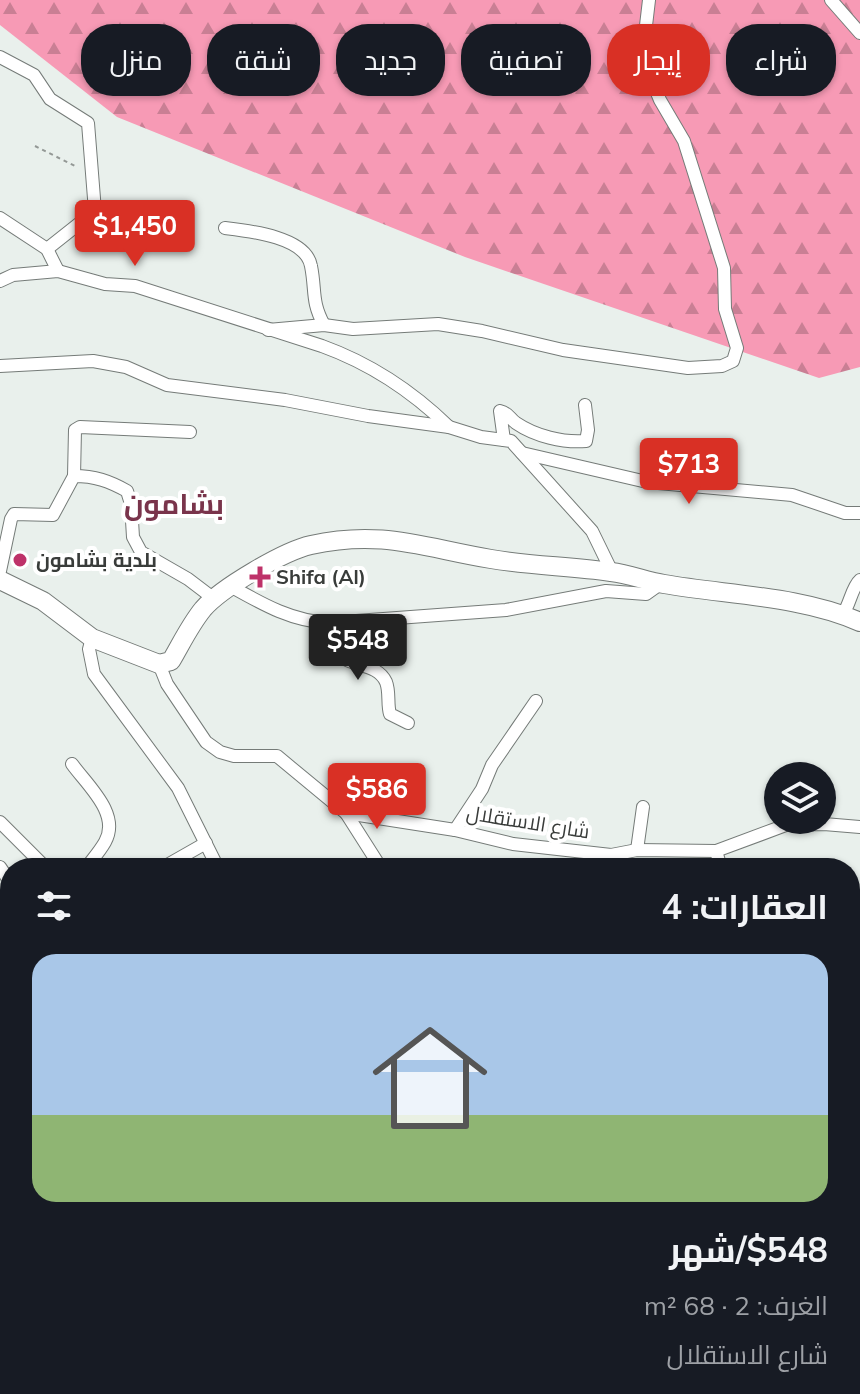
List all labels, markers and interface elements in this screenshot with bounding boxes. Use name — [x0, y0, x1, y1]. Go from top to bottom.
chip: منزل — [81, 24, 191, 96]
chip: شقة — [207, 24, 320, 96]
chip: جديد — [336, 24, 445, 96]
chip: تصفية — [461, 24, 591, 96]
chip: إيجار — [607, 24, 710, 96]
chip: شراء — [726, 24, 836, 96]
pin: $1,450 — [70, 200, 200, 268]
text: $1,450 — [93, 209, 177, 242]
pin: $713 — [642, 438, 736, 506]
text: $713 — [658, 447, 720, 480]
district label: بشامون — [124, 486, 224, 521]
place label: بلدية بشامون — [36, 547, 157, 572]
marker: بلدية بشامون — [11, 551, 29, 569]
place label: Shifa (Al) — [276, 564, 366, 589]
marker: Shifa (Al) — [251, 568, 269, 586]
pin: $548 — [311, 614, 405, 682]
text: $548 — [327, 623, 389, 656]
map controls — [764, 762, 836, 834]
button: layers — [764, 762, 836, 834]
pin: $586 — [330, 763, 424, 831]
text: $586 — [346, 772, 408, 805]
street label: شارع الاستقلال — [464, 799, 591, 846]
icon: filters — [32, 884, 76, 928]
text: العقارات: 4 — [662, 885, 828, 928]
icon: home — [358, 1006, 502, 1150]
text: $548/شهر — [669, 1228, 828, 1271]
text: الغرف: 2 · 68 m² — [644, 1289, 828, 1322]
text: شارع الاستقلال — [667, 1338, 828, 1371]

